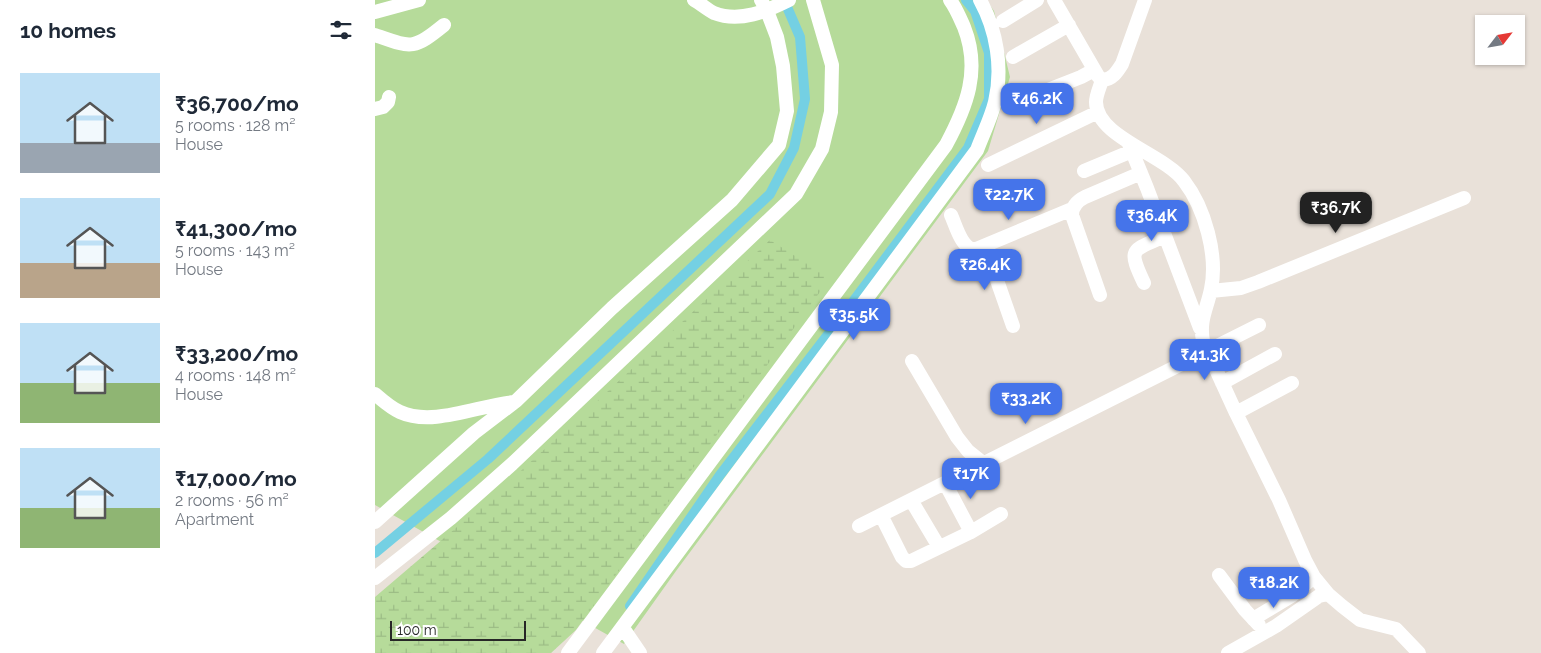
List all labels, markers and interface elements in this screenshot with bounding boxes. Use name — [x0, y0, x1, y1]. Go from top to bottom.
north arrow — [1475, 15, 1525, 65]
map controls — [1475, 15, 1525, 65]
icon: filters — [327, 16, 355, 44]
text: 10 homes — [20, 18, 116, 43]
pin: ₹46.2K — [996, 82, 1078, 125]
text: ₹46.2K — [1012, 89, 1062, 108]
text: ₹36,700/mo — [175, 91, 299, 116]
icon: home — [60, 93, 120, 153]
text: 5 rooms · 128 m² — [175, 116, 295, 135]
text: House — [175, 135, 223, 154]
pin: ₹22.7K — [968, 178, 1050, 221]
text: ₹22.7K — [984, 185, 1034, 204]
pin: ₹36.7K — [1295, 192, 1377, 234]
text: ₹36.7K — [1311, 198, 1361, 217]
pin: ₹36.4K — [1111, 200, 1193, 242]
text: ₹36.4K — [1127, 206, 1177, 225]
text: ₹41,300/mo — [175, 216, 297, 241]
icon: home — [60, 218, 120, 278]
text: 5 rooms · 143 m² — [175, 241, 295, 260]
pin: ₹26.4K — [944, 248, 1026, 291]
text: ₹26.4K — [960, 255, 1010, 274]
text: House — [175, 260, 223, 279]
pin: ₹35.5K — [813, 298, 895, 341]
text: ₹35.5K — [829, 305, 879, 324]
pin: ₹41.3K — [1164, 338, 1246, 381]
text: ₹33,200/mo — [175, 341, 298, 366]
icon: home — [60, 343, 120, 403]
text: ₹41.3K — [1181, 345, 1229, 364]
text: 4 rooms · 148 m² — [175, 366, 296, 385]
pin: ₹33.2K — [985, 382, 1067, 425]
text: House — [175, 385, 223, 404]
text: ₹33.2K — [1001, 389, 1051, 408]
pin: ₹17K — [941, 458, 1001, 500]
text: ₹17K — [953, 464, 989, 483]
text: ₹17,000/mo — [175, 466, 297, 491]
icon: home — [60, 468, 120, 528]
text: 2 rooms · 56 m² — [175, 491, 289, 510]
text: Apartment — [175, 510, 254, 529]
pin: ₹18.2K — [1233, 566, 1315, 609]
text: ₹18.2K — [1249, 573, 1299, 592]
scale bar — [390, 618, 526, 641]
text: 100 m — [397, 622, 437, 638]

